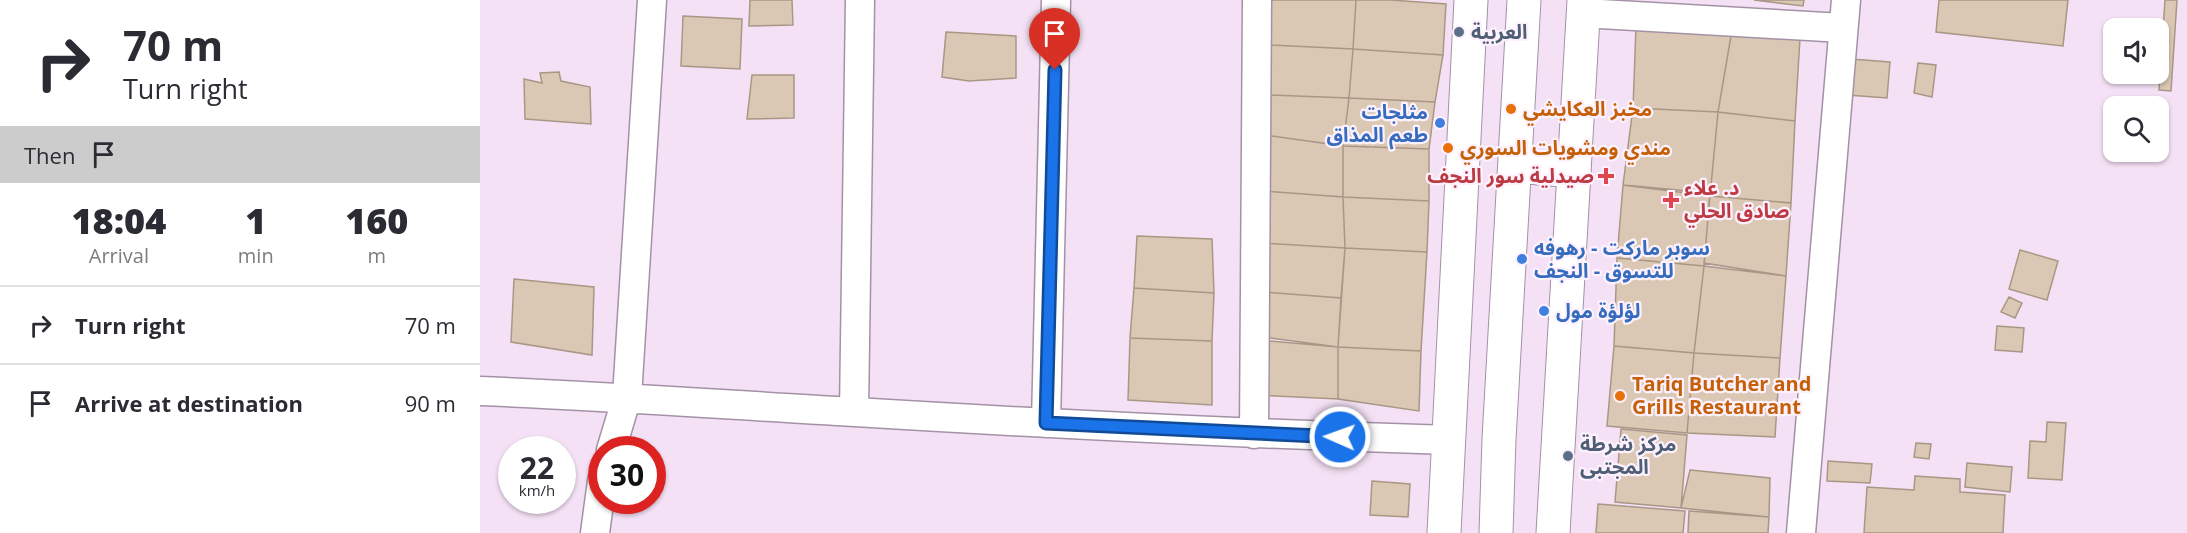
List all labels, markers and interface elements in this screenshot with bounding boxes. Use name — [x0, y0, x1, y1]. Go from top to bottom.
pin — [1029, 8, 1080, 70]
text: 70 m — [123, 16, 223, 73]
icon: arrive — [1038, 17, 1071, 50]
place label: العربية — [1471, 18, 1527, 45]
map controls — [2103, 18, 2169, 162]
button: sound — [2103, 18, 2169, 84]
icon: right — [24, 24, 102, 102]
marker: العربية — [1452, 25, 1466, 39]
text: Turn right — [123, 70, 248, 107]
place label: مخبز العكايشي — [1523, 95, 1652, 126]
button: search — [2103, 96, 2169, 162]
place label: مثلجات طعم المذاق — [1326, 98, 1428, 150]
marker: مخبز العكايشي — [1504, 102, 1518, 116]
marker: مثلجات طعم المذاق — [1433, 116, 1447, 130]
place label: مندي ومشويات السوري — [1460, 134, 1671, 165]
icon: arrive — [87, 138, 120, 171]
text: Then — [24, 140, 75, 170]
marker: مندي ومشويات السوري — [1441, 141, 1455, 155]
place label: صيدلية سور النجف — [1427, 162, 1594, 189]
marker: صيدلية سور النجف — [1599, 169, 1613, 183]
place label: د. علاء صادق الحلي — [1684, 174, 1789, 228]
marker: د. علاء صادق الحلي — [1662, 191, 1680, 209]
text: 18:04 — [72, 196, 166, 245]
text: 1 — [245, 196, 266, 245]
text: 160 — [345, 196, 408, 245]
place label: سوبر ماركت - رهوفه للتسوق - النجف — [1534, 234, 1710, 284]
text: Arrival — [89, 242, 149, 269]
text: min — [238, 242, 274, 269]
text: m — [368, 242, 386, 269]
marker: سوبر ماركت - رهوفه للتسوق - النجف — [1515, 252, 1529, 266]
place label: لؤلؤة مول — [1556, 297, 1640, 324]
marker: لؤلؤة مول — [1537, 304, 1551, 318]
icon: right — [24, 309, 57, 342]
text: Turn right — [75, 310, 186, 340]
text: 70 m — [405, 310, 456, 340]
place label: Tariq Butcher and Grills Restaurant — [1632, 370, 1811, 420]
icon: arrive — [24, 387, 57, 420]
text: Arrive at destination — [75, 388, 303, 418]
text: 90 m — [405, 388, 456, 418]
marker: Tariq Butcher and Grills Restaurant — [1613, 389, 1627, 403]
position arrow — [1308, 405, 1372, 469]
place label: مركز شرطة المجتبى — [1580, 430, 1676, 480]
speed limit sign: 30 — [588, 436, 666, 514]
text: 22 — [520, 447, 554, 488]
marker: مركز شرطة المجتبى — [1561, 449, 1575, 463]
text: km/h — [519, 480, 555, 500]

